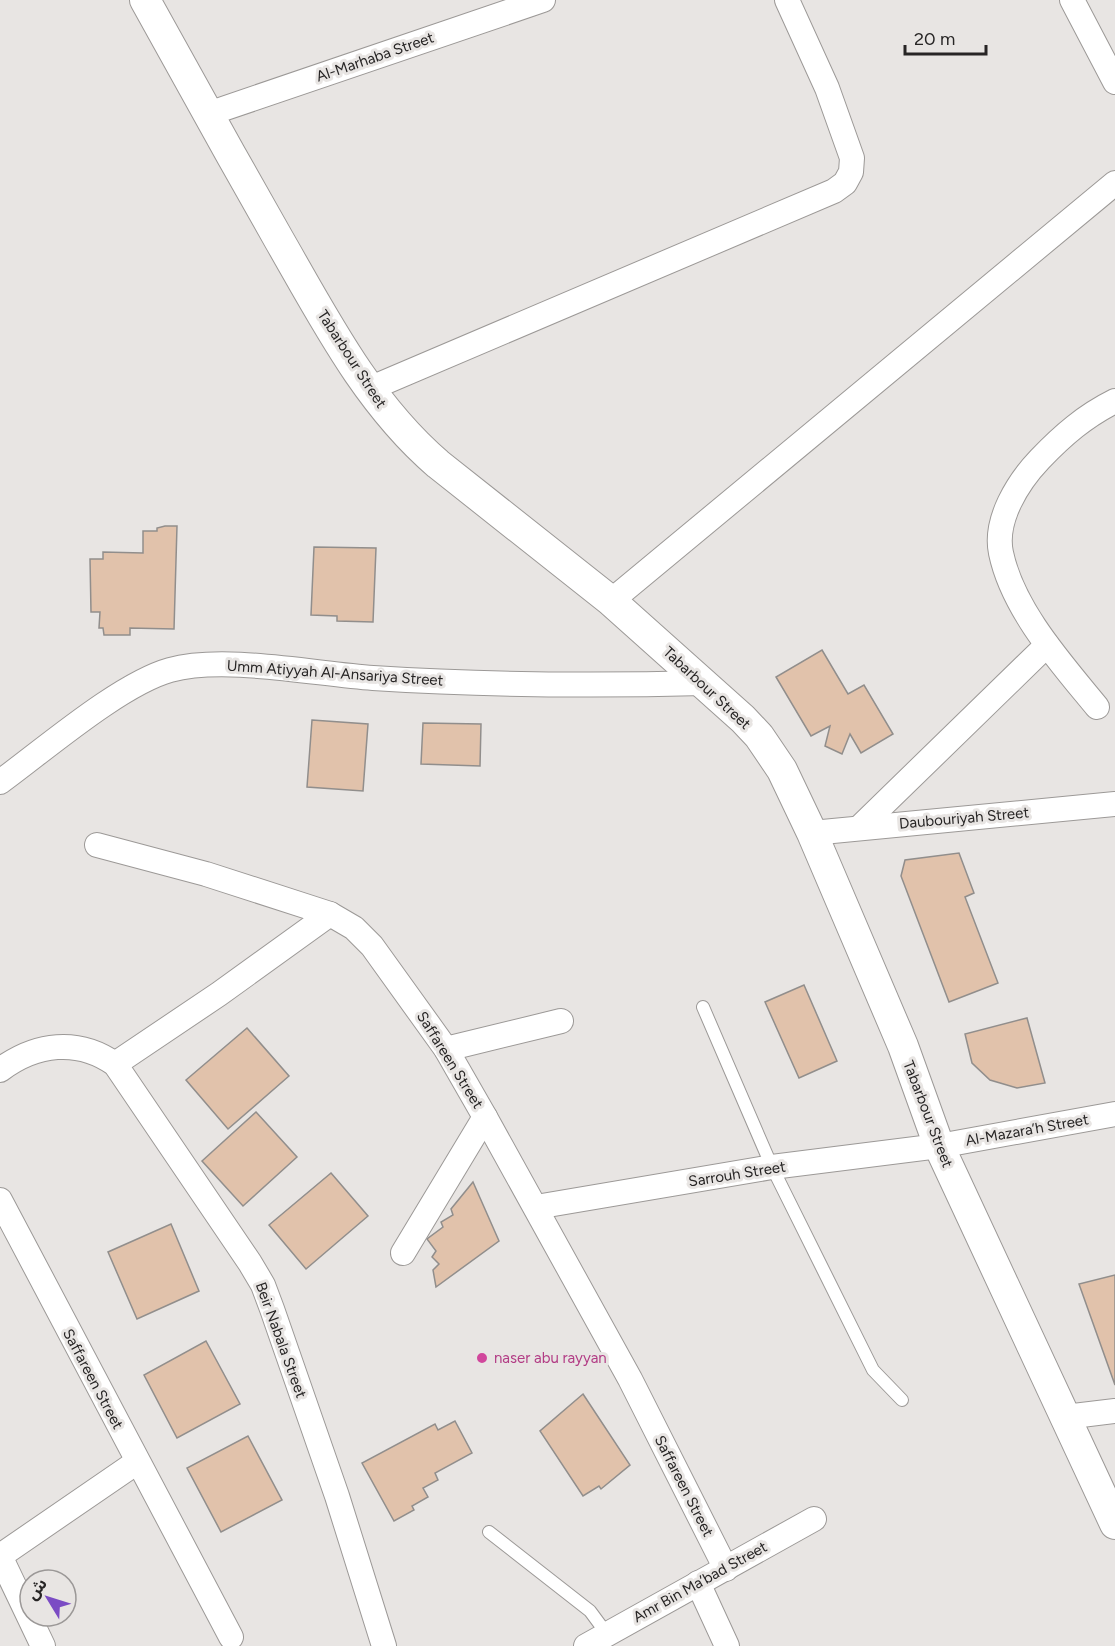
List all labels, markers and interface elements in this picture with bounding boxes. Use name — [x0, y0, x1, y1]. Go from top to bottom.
scale bar — [905, 18, 986, 56]
street label: Al-Marhaba Street — [314, 28, 437, 86]
text: 20 m — [914, 28, 955, 50]
street label: Tabarbour Street — [314, 307, 391, 412]
street label: Tabarbour Street — [659, 643, 755, 733]
street label: Umm Atiyyah Al-Ansariya Street — [226, 656, 444, 690]
street label: Daubouriyah Street — [898, 803, 1030, 833]
street label: Saffareen Street — [413, 1008, 487, 1112]
street label: Tabarbour Street — [899, 1058, 957, 1170]
street label: Al-Mazara’h Street — [964, 1110, 1090, 1150]
street label: Sarrouh Street — [687, 1157, 787, 1191]
street label: Beir Nabala Street — [252, 1280, 310, 1401]
street label: Saffareen Street — [59, 1326, 127, 1433]
place label: naser abu rayyan — [494, 1349, 607, 1367]
marker: naser abu rayyan — [475, 1351, 489, 1365]
street label: Saffareen Street — [651, 1432, 717, 1540]
street label: Amr Bin Ma’bad Street — [630, 1538, 770, 1626]
north arrow — [18, 1568, 78, 1628]
text: ش — [22, 1575, 51, 1604]

